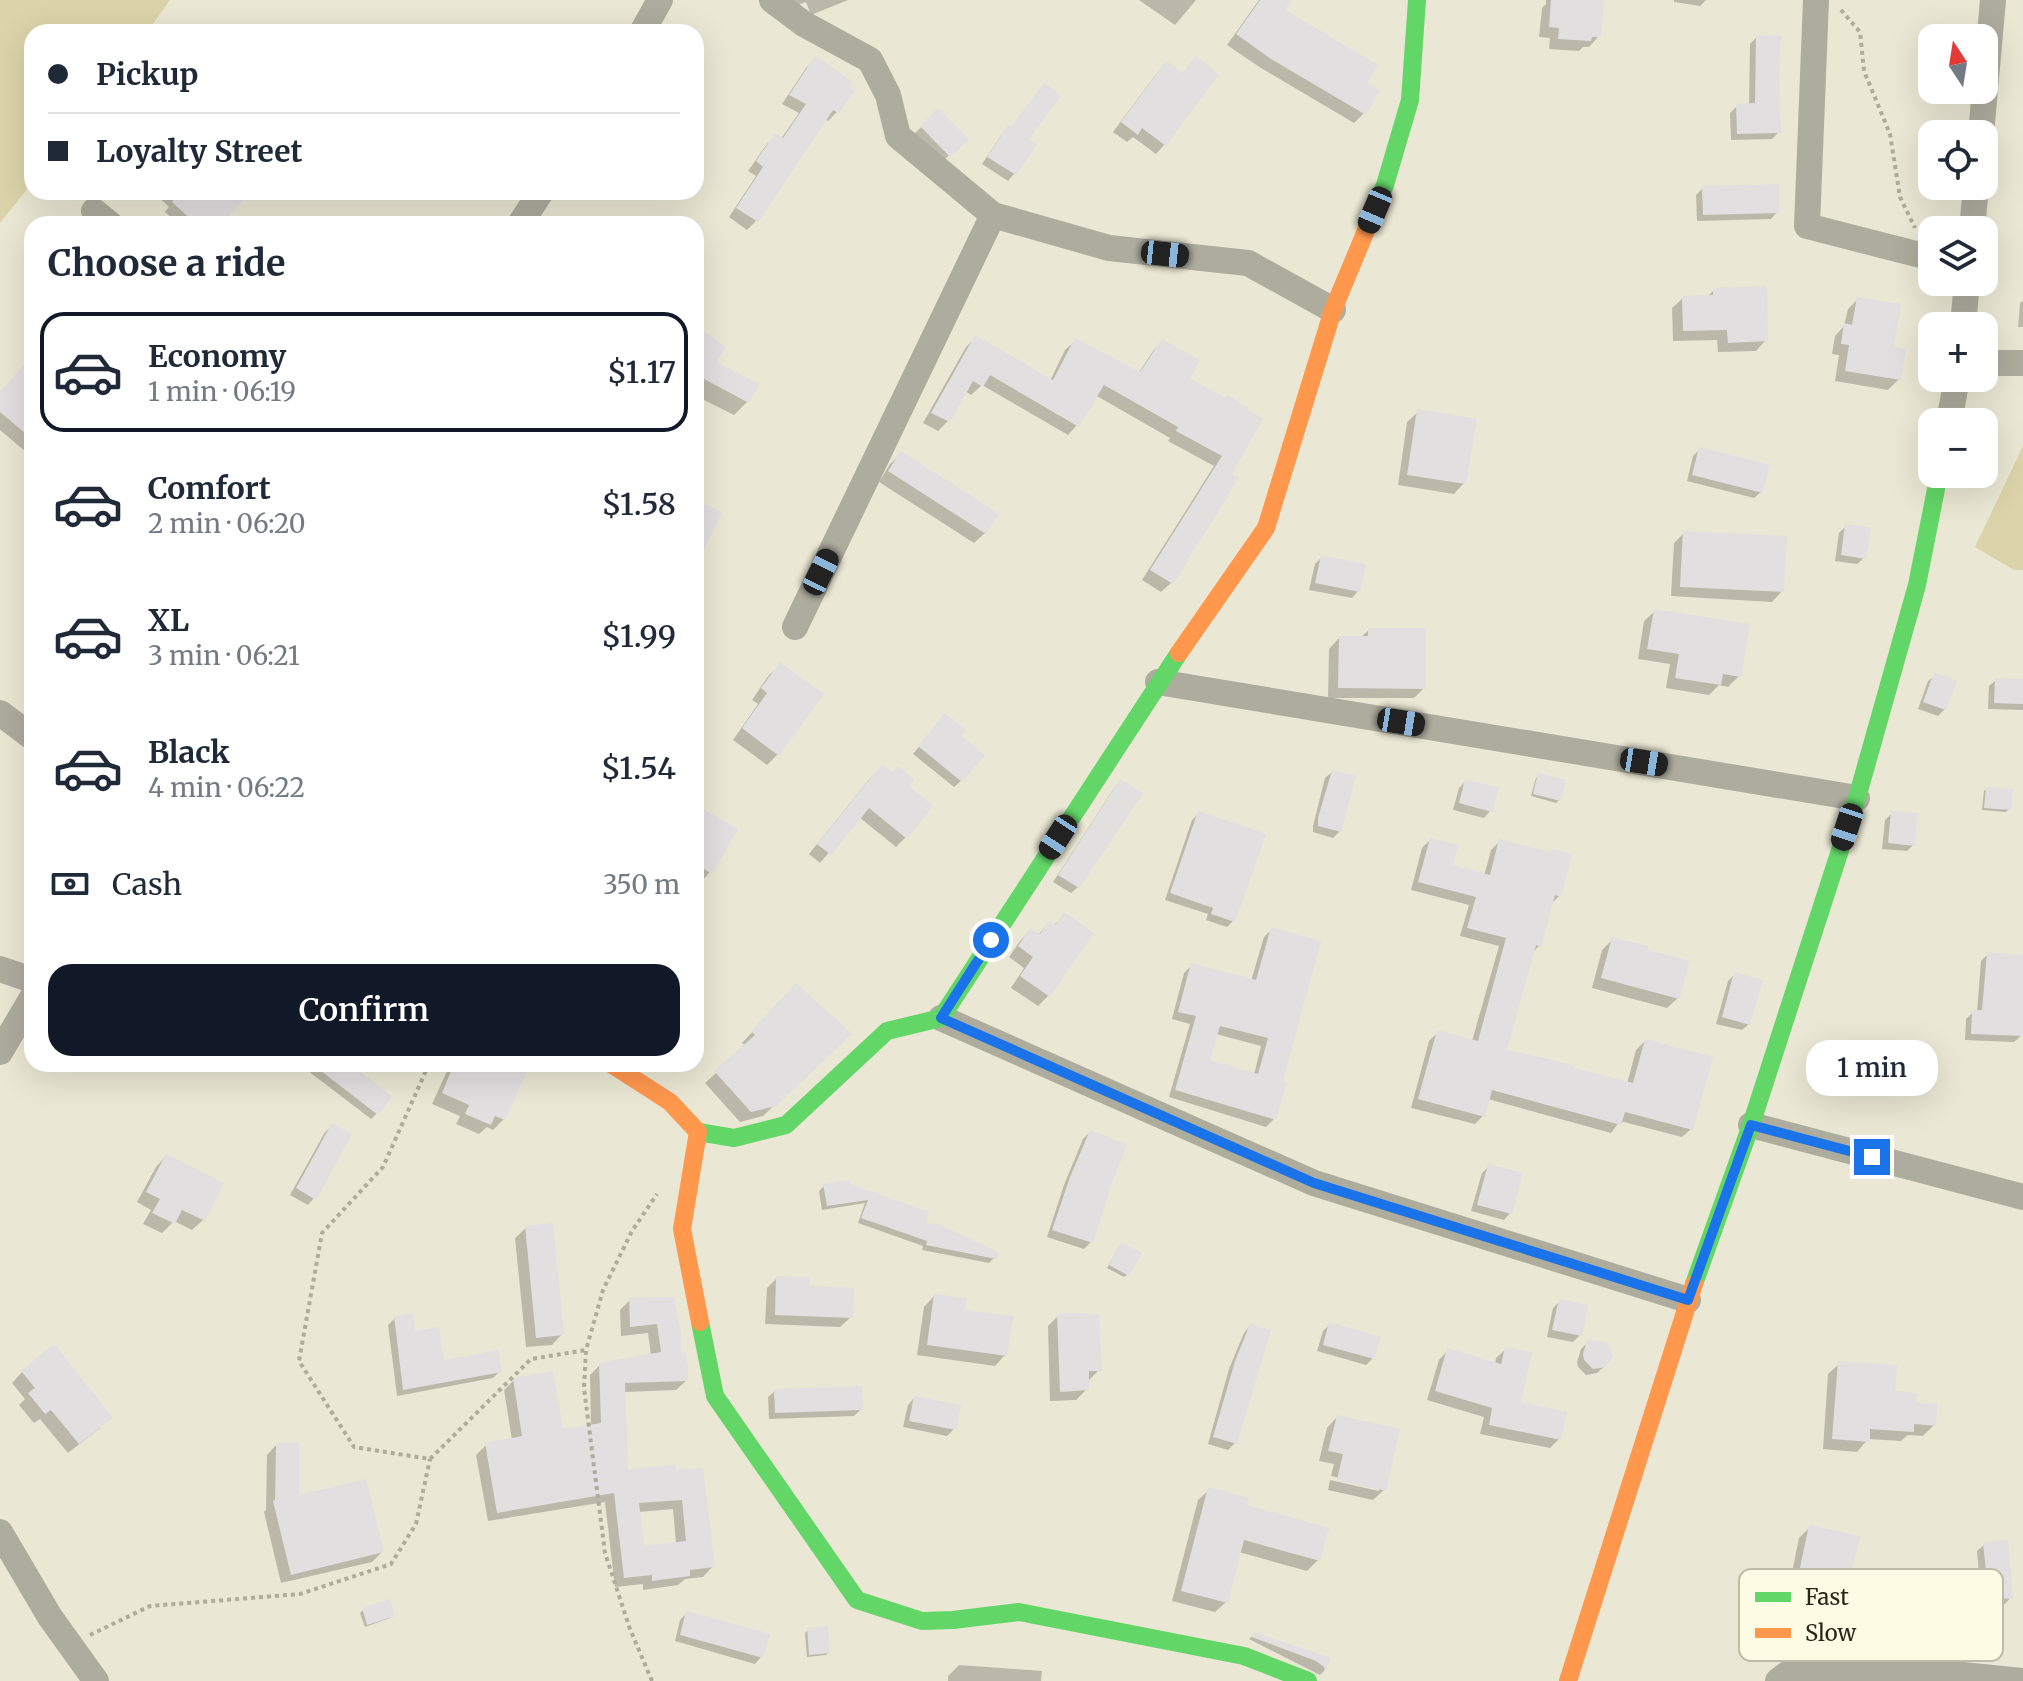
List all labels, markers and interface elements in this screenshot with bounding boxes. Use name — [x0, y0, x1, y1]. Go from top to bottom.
north arrow — [1918, 24, 1998, 104]
map controls — [1918, 24, 1998, 488]
text: Pickup — [96, 55, 198, 93]
button: locate — [1918, 120, 1998, 200]
text: Loyalty Street — [96, 132, 302, 170]
car — [1355, 183, 1395, 237]
button: layers — [1918, 216, 1998, 296]
car — [1140, 240, 1190, 268]
text: Choose a ride — [48, 241, 285, 286]
button: + — [1918, 312, 1998, 392]
icon: car — [52, 336, 124, 408]
text: Economy — [148, 337, 286, 375]
text: $1.17 — [607, 353, 676, 391]
text: 1 min · 06:19 — [148, 375, 296, 408]
button: − — [1918, 408, 1998, 488]
icon: car — [52, 468, 124, 540]
text: Comfort — [148, 469, 271, 507]
text: $1.58 — [601, 485, 676, 523]
text: 2 min · 06:20 — [148, 507, 306, 540]
car — [800, 545, 842, 599]
icon: car — [52, 600, 124, 672]
text: XL — [148, 601, 189, 639]
text: $1.99 — [601, 617, 676, 655]
text: 3 min · 06:21 — [148, 639, 300, 672]
car — [1375, 706, 1427, 738]
icon: car — [52, 732, 124, 804]
text: Black — [148, 733, 230, 771]
car — [1618, 746, 1670, 778]
text: $1.54 — [601, 749, 676, 787]
text: 4 min · 06:22 — [148, 771, 305, 804]
car — [1828, 800, 1866, 854]
car — [1035, 810, 1081, 864]
icon: cash — [48, 862, 92, 906]
text: Cash — [112, 865, 182, 903]
text: 350 m — [603, 868, 680, 901]
route start — [973, 922, 1009, 958]
button: Confirm — [48, 964, 680, 1056]
callout: 1 min — [1806, 1041, 1938, 1097]
text: 1 min — [1837, 1051, 1907, 1084]
route end — [1854, 1139, 1890, 1175]
legend — [1739, 1569, 2003, 1661]
text: Fast — [1805, 1583, 1849, 1611]
text: Slow — [1805, 1619, 1856, 1647]

